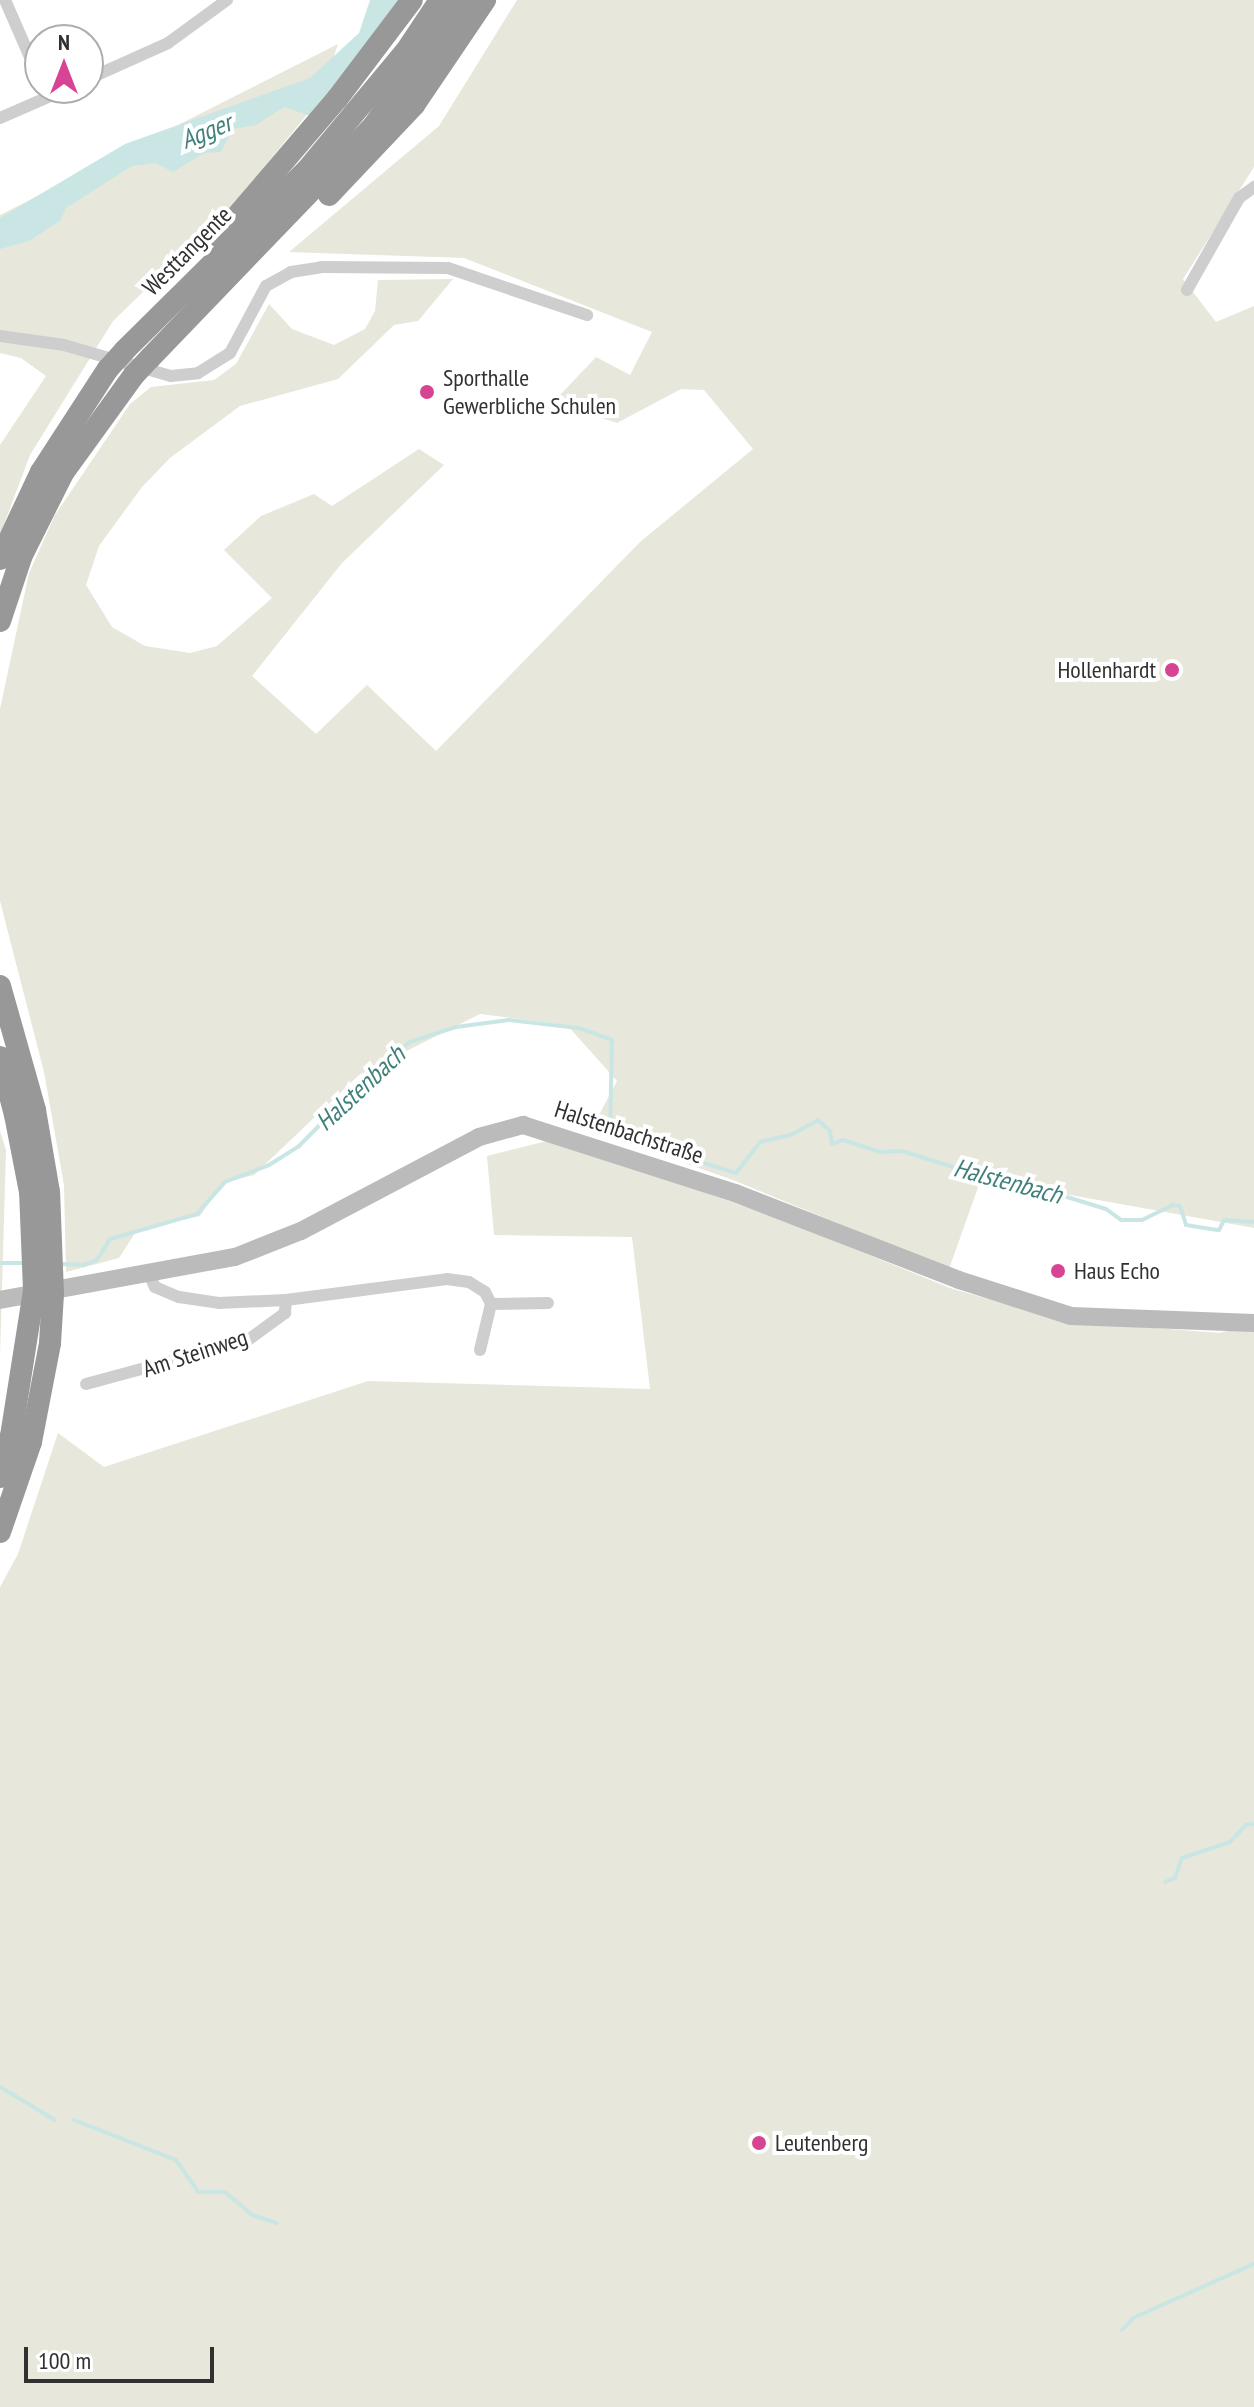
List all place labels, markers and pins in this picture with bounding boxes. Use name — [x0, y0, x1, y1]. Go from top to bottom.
place label: Sporthalle Gewerbliche Schulen — [443, 364, 616, 420]
marker: Sporthalle Gewerbliche Schulen — [418, 383, 436, 401]
place label: Hollenhardt — [1057, 656, 1156, 684]
marker: Hollenhardt — [1163, 661, 1181, 679]
place label: Haus Echo — [1074, 1257, 1160, 1285]
marker: Haus Echo — [1049, 1262, 1067, 1280]
place label: Leutenberg — [775, 2129, 868, 2157]
marker: Leutenberg — [750, 2134, 768, 2152]

